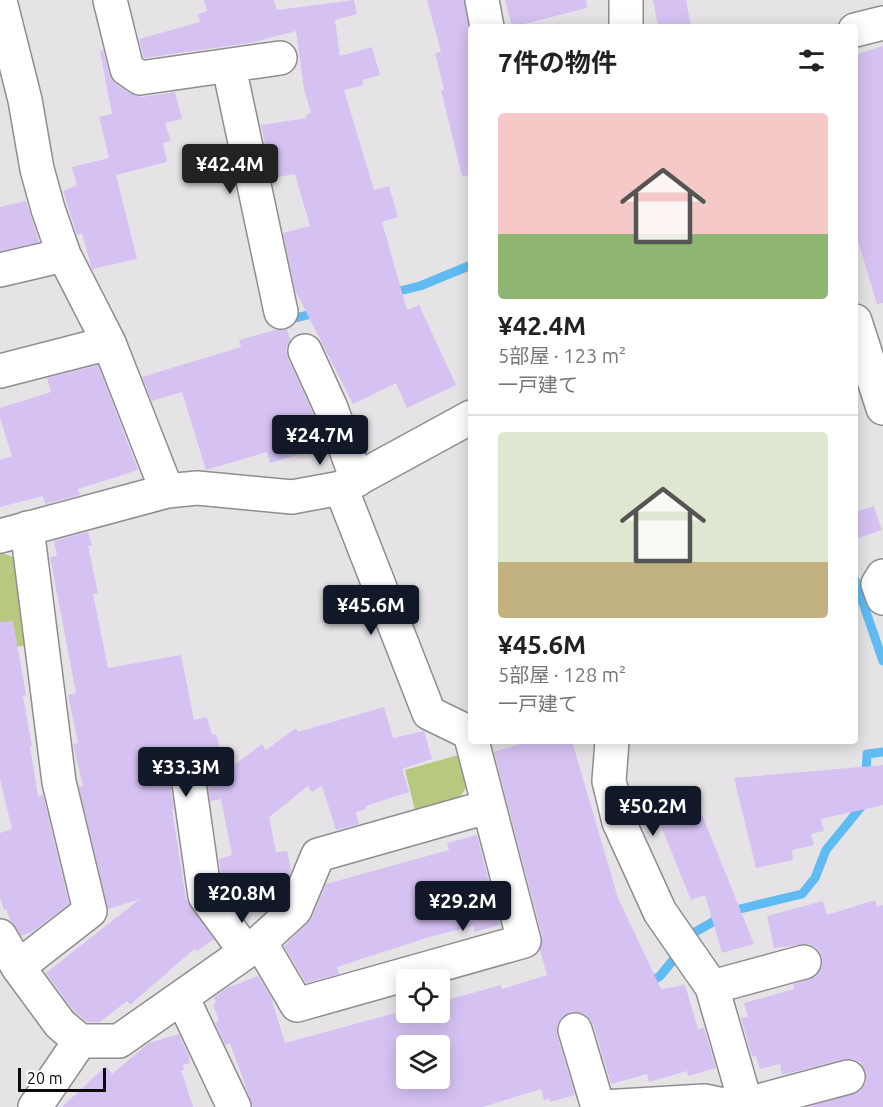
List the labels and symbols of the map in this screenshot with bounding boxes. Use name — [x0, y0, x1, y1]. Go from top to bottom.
pin: ¥42.4M — [181, 144, 279, 195]
pin: ¥24.7M — [271, 415, 369, 466]
pin: ¥45.6M — [322, 585, 420, 636]
pin: ¥33.3M — [137, 747, 235, 798]
pin: ¥50.2M — [604, 786, 702, 837]
pin: ¥20.8M — [193, 873, 291, 924]
pin: ¥29.2M — [414, 881, 512, 932]
scale bar — [18, 1065, 106, 1092]

